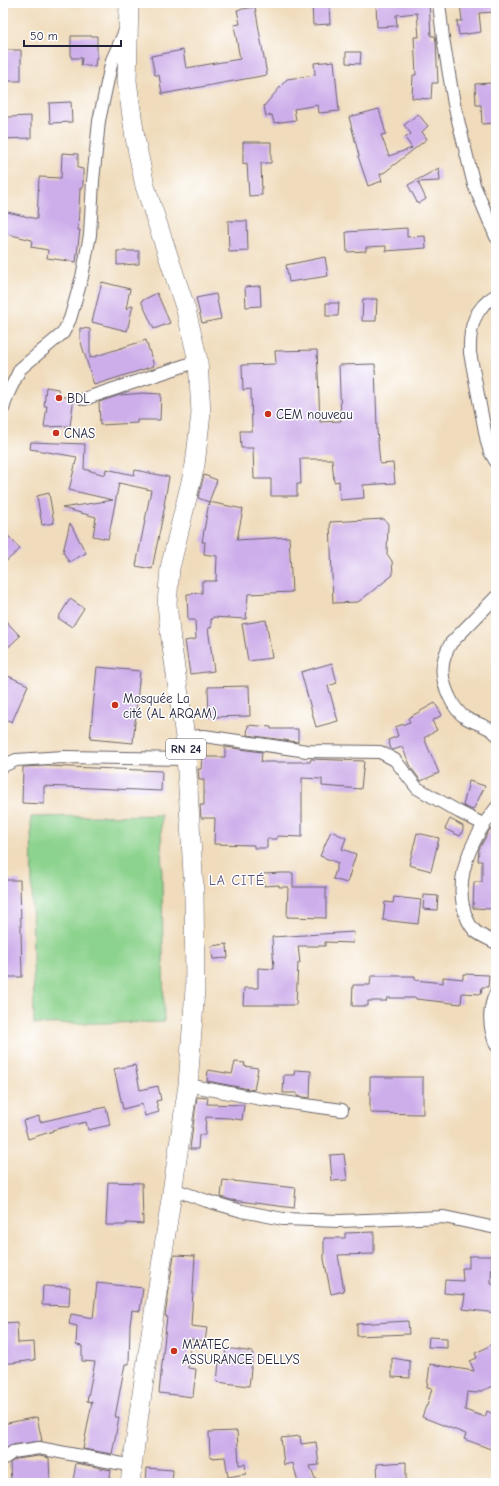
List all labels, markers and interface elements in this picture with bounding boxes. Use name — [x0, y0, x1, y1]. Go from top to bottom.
scale bar — [24, 22, 121, 48]
text: 50 m — [30, 29, 58, 43]
place label: BDL — [67, 391, 90, 406]
marker: BDL — [54, 393, 64, 403]
place label: CEM nouveau — [276, 407, 353, 422]
marker: CEM nouveau — [263, 409, 273, 419]
place label: CNAS — [64, 426, 95, 441]
marker: CNAS — [51, 428, 61, 438]
place label: Mosquée La cité (AL ARQAM) — [123, 691, 217, 721]
marker: Mosquée La cité (AL ARQAM) — [110, 700, 120, 710]
road number: RN 24 — [166, 739, 206, 759]
district label: LA CITÉ — [209, 872, 265, 889]
place label: MAATEC ASSURANCE DELLYS — [182, 1337, 300, 1367]
marker: MAATEC ASSURANCE DELLYS — [169, 1346, 179, 1356]

